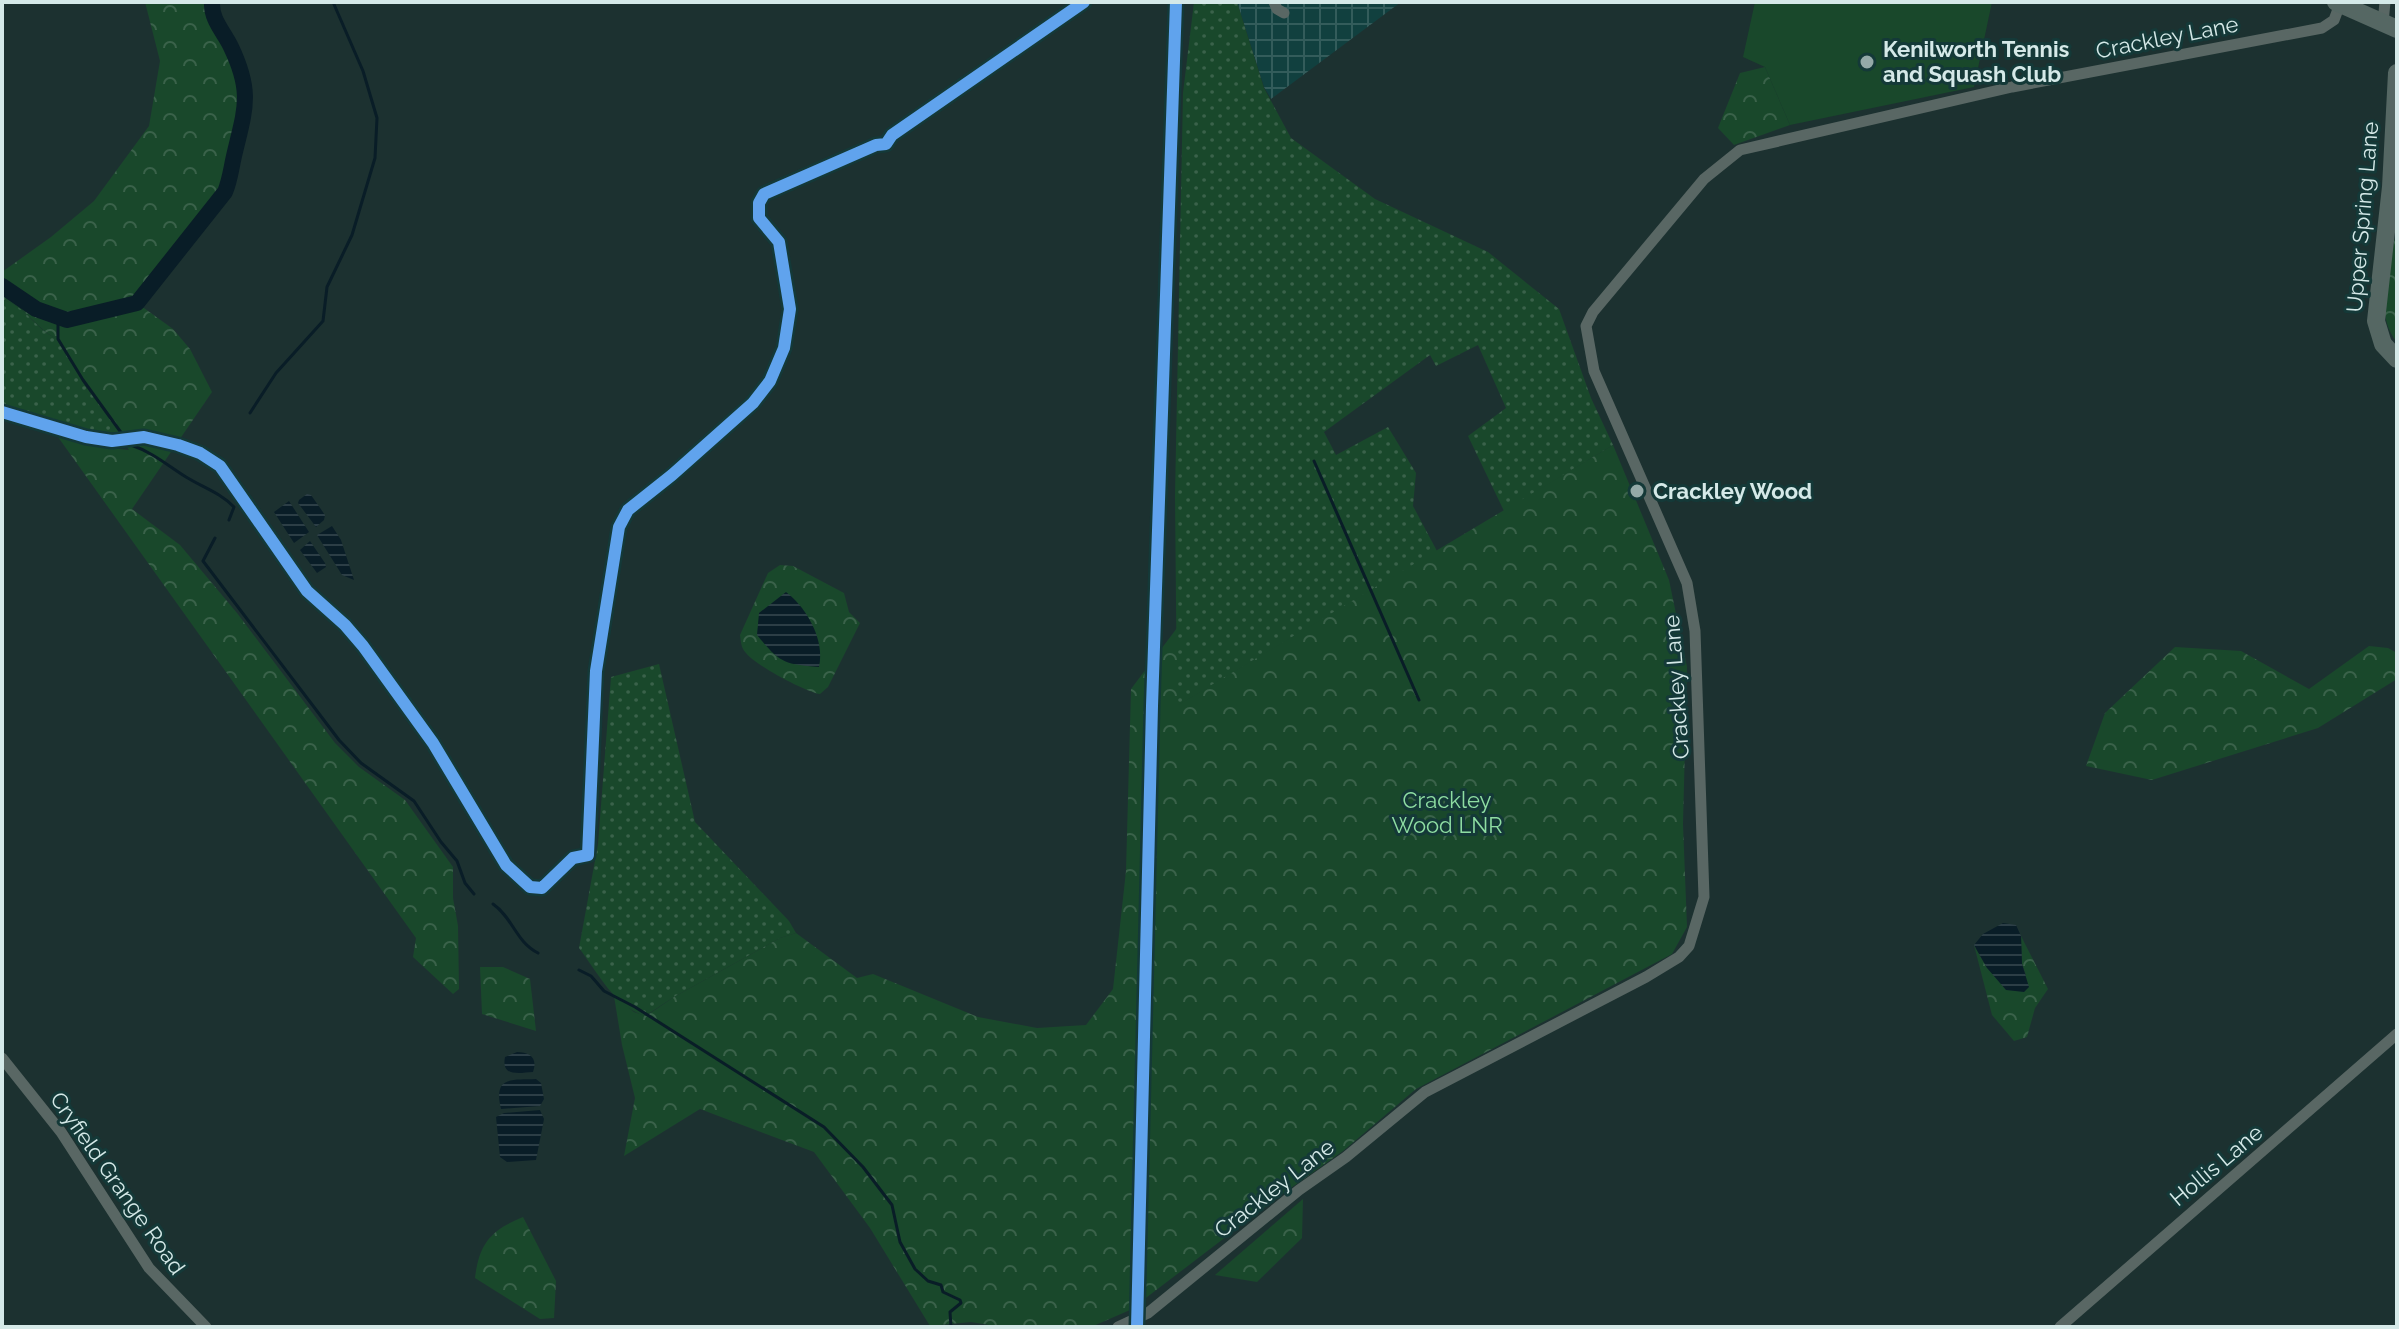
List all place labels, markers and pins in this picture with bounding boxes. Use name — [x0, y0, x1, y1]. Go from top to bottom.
place label: Kenilworth Tennis and Squash Club — [1883, 36, 2070, 87]
marker: Kenilworth Tennis and Squash Club — [1858, 53, 1876, 71]
place label: Crackley Wood — [1653, 478, 1812, 504]
marker: Crackley Wood — [1628, 482, 1646, 500]

